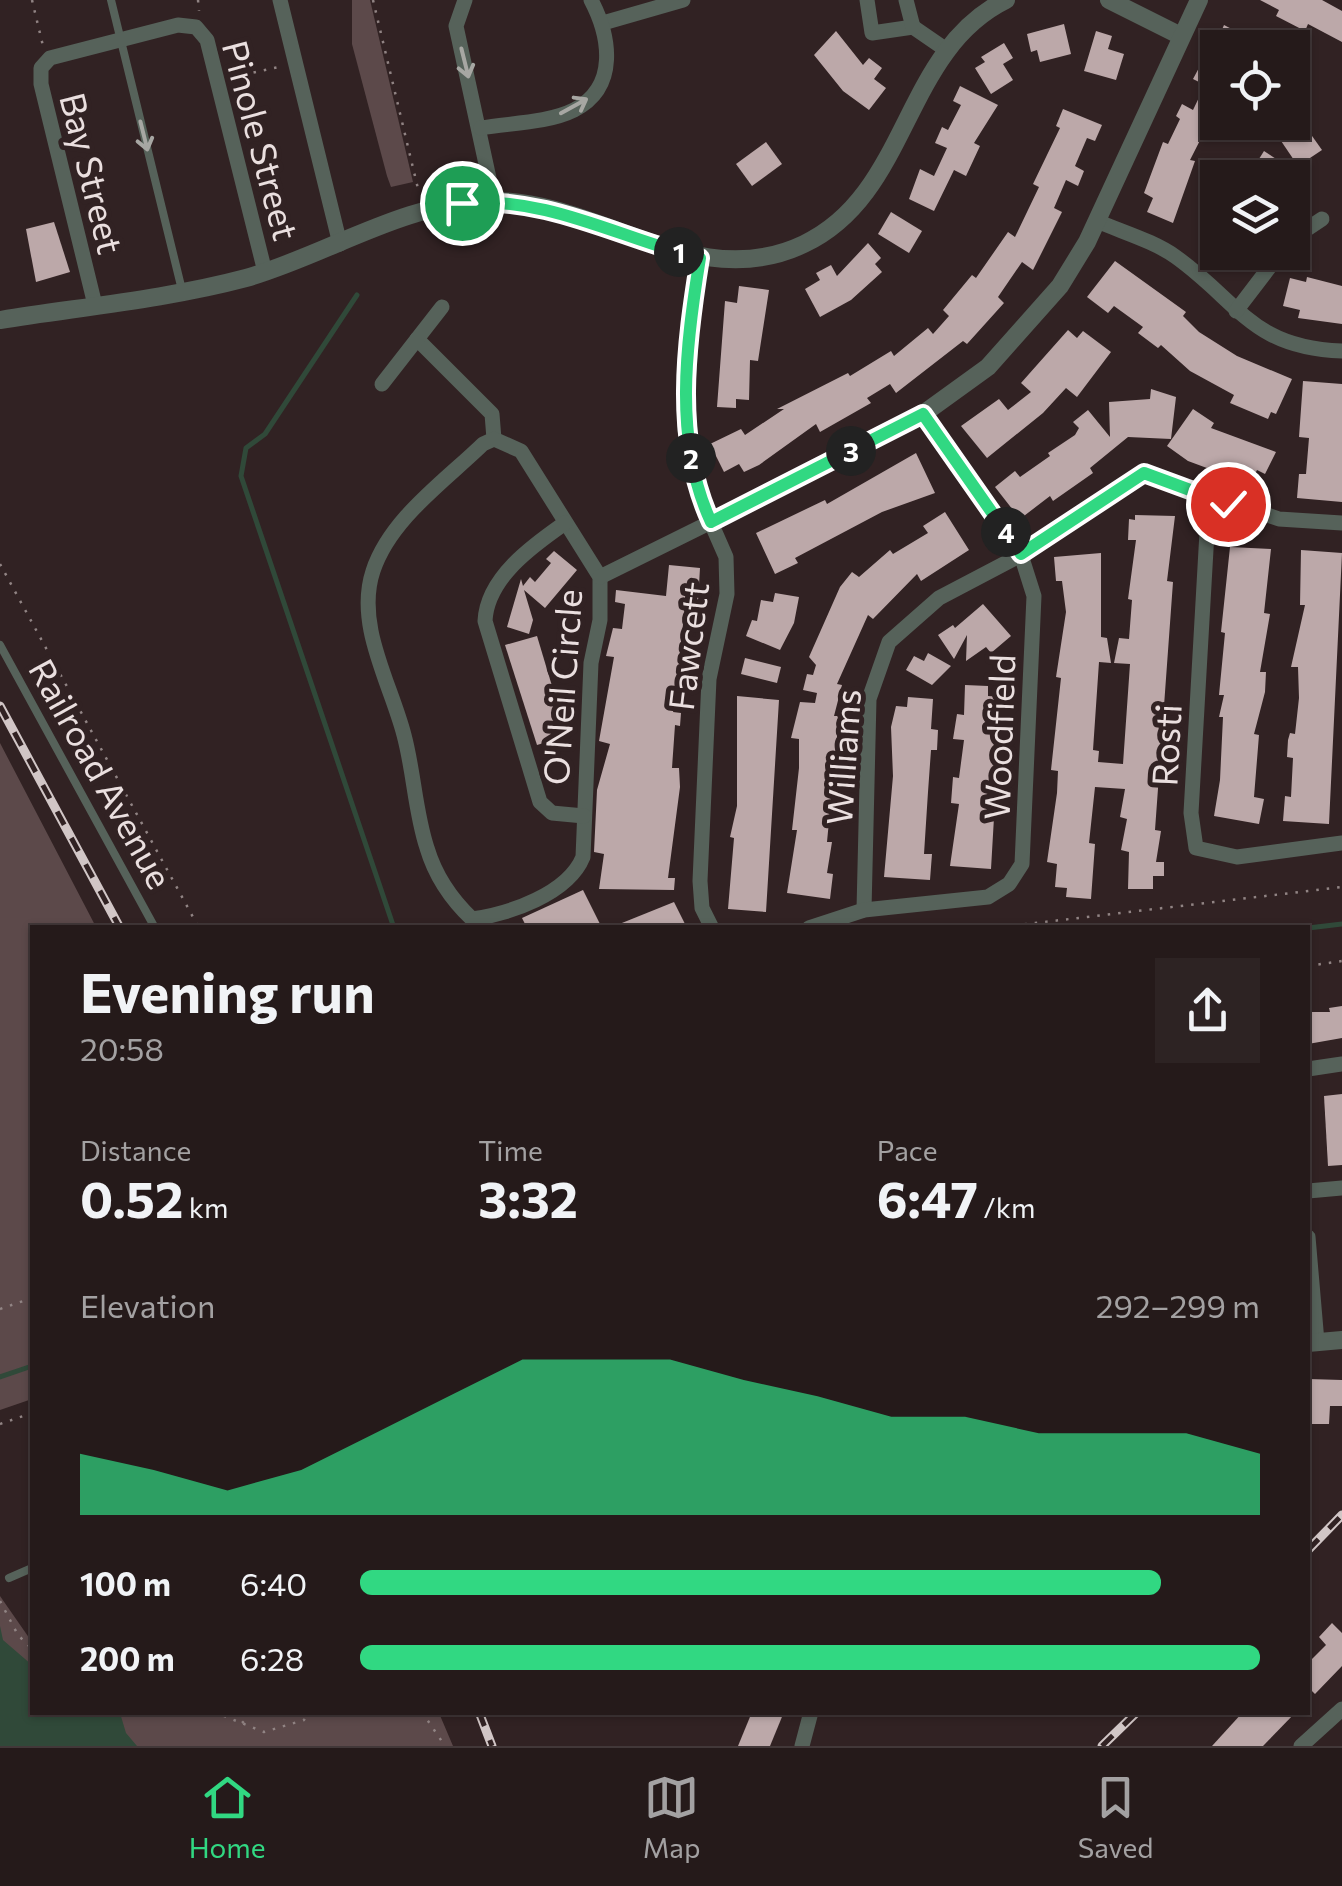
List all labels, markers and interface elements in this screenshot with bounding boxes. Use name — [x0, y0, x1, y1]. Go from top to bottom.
map controls — [1200, 30, 1310, 270]
button: locate — [1200, 30, 1310, 140]
street label: Pinole Street — [215, 35, 309, 245]
one-way arrow — [456, 47, 475, 78]
street label: Bay Street — [52, 88, 134, 258]
one-way arrow — [559, 96, 588, 116]
one-way arrow — [135, 120, 154, 151]
button: layers — [1200, 160, 1310, 270]
pin — [420, 161, 505, 246]
icon: arrive — [435, 176, 490, 231]
pin: 1 — [654, 227, 704, 277]
text: 1 — [673, 235, 685, 269]
pin: 3 — [826, 426, 876, 476]
pin: 2 — [666, 433, 716, 483]
text: 3 — [843, 434, 859, 468]
text: 2 — [683, 441, 699, 475]
pin — [1186, 462, 1271, 547]
icon: check — [1201, 477, 1256, 532]
pin: 4 — [981, 507, 1031, 557]
text: 4 — [997, 515, 1015, 549]
street label: Fawcett — [658, 579, 716, 713]
street label: O'Neil Circle — [533, 588, 589, 786]
street label: Railroad Avenue — [21, 651, 183, 895]
street label: Woodfield — [974, 653, 1022, 821]
street label: Williams — [816, 688, 868, 826]
street label: Rosti — [1141, 703, 1189, 787]
text: Evening run — [80, 957, 375, 1024]
button: share — [1155, 958, 1260, 1063]
text: 20:58 — [80, 1028, 164, 1068]
text: Distance — [80, 1133, 191, 1167]
text: Time — [478, 1133, 543, 1167]
text: Pace — [877, 1133, 938, 1167]
text: 0.52 — [80, 1167, 183, 1228]
text: 3:32 — [478, 1167, 578, 1228]
text: 6:47 — [877, 1167, 978, 1228]
text: km — [183, 1190, 228, 1224]
text: /km — [978, 1190, 1035, 1224]
text: Elevation — [80, 1285, 215, 1325]
text: 292–299 m — [1096, 1285, 1260, 1325]
text: 100 m — [80, 1563, 171, 1603]
text: 6:40 — [240, 1563, 307, 1603]
text: 200 m — [80, 1638, 175, 1678]
text: 6:28 — [240, 1638, 304, 1678]
tab: Home — [189, 1770, 266, 1864]
tab: Map — [643, 1770, 701, 1864]
tab: Saved — [1078, 1770, 1153, 1864]

